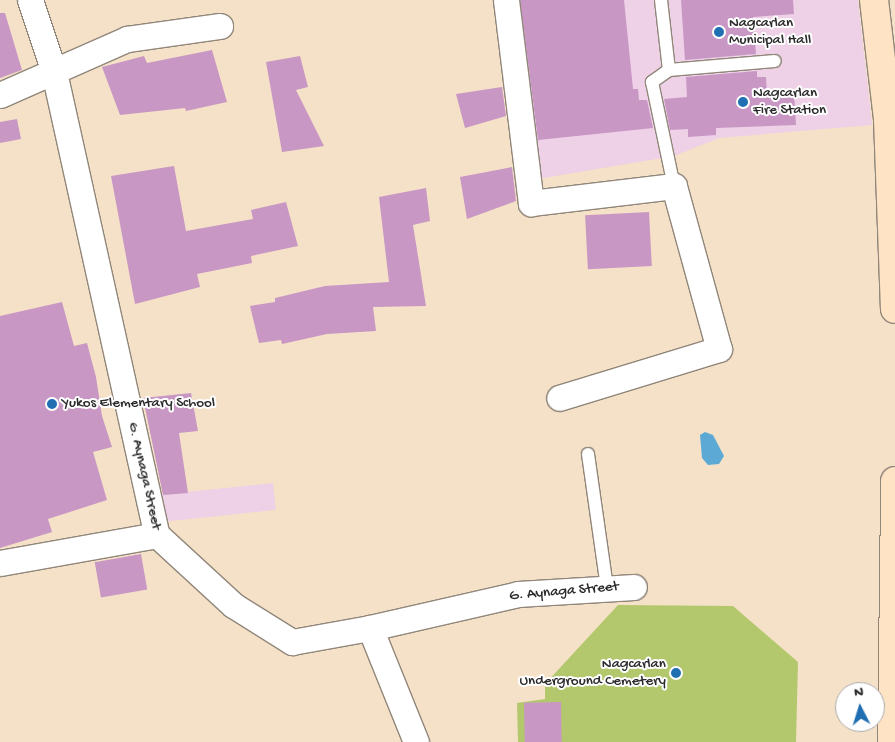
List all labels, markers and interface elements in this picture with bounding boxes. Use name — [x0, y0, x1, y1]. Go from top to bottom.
place label: Nagcarlan Municipal Hall — [729, 14, 811, 49]
marker: Nagcarlan Municipal Hall — [713, 26, 725, 38]
place label: Nagcarlan Fire Station — [753, 84, 826, 119]
marker: Nagcarlan Fire Station — [737, 96, 749, 108]
place label: Yukos Elementary School — [62, 395, 215, 413]
marker: Yukos Elementary School — [46, 398, 58, 410]
street label: G. Aynaga Street — [123, 420, 165, 532]
street label: G. Aynaga Street — [509, 578, 619, 606]
place label: Nagcarlan Underground Cemetery — [519, 655, 666, 690]
marker: Nagcarlan Underground Cemetery — [670, 667, 682, 679]
north arrow — [835, 682, 885, 732]
text: N — [853, 684, 864, 701]

